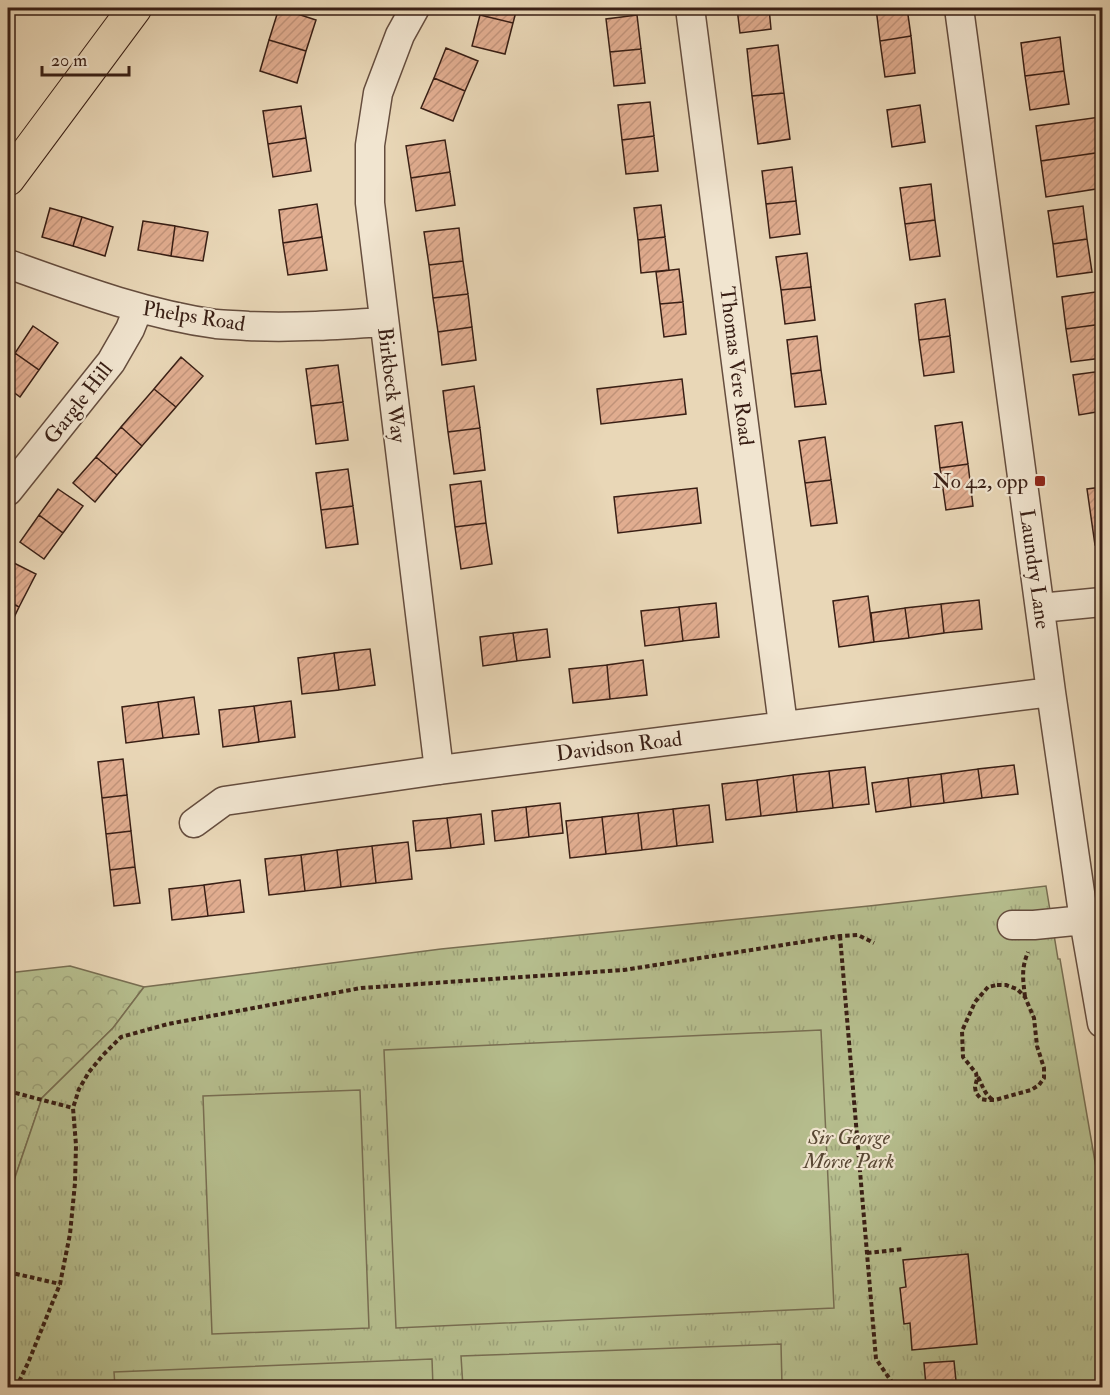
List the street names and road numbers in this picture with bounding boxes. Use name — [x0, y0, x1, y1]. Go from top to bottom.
street label: Thomas Vere Road — [713, 285, 760, 448]
street label: Phelps Road — [141, 295, 248, 338]
street label: Birkbeck Way — [371, 326, 412, 445]
street label: Gargle Hill — [38, 357, 119, 450]
street label: Laundry Lane — [1013, 507, 1056, 631]
street label: Davidson Road — [555, 725, 684, 768]

